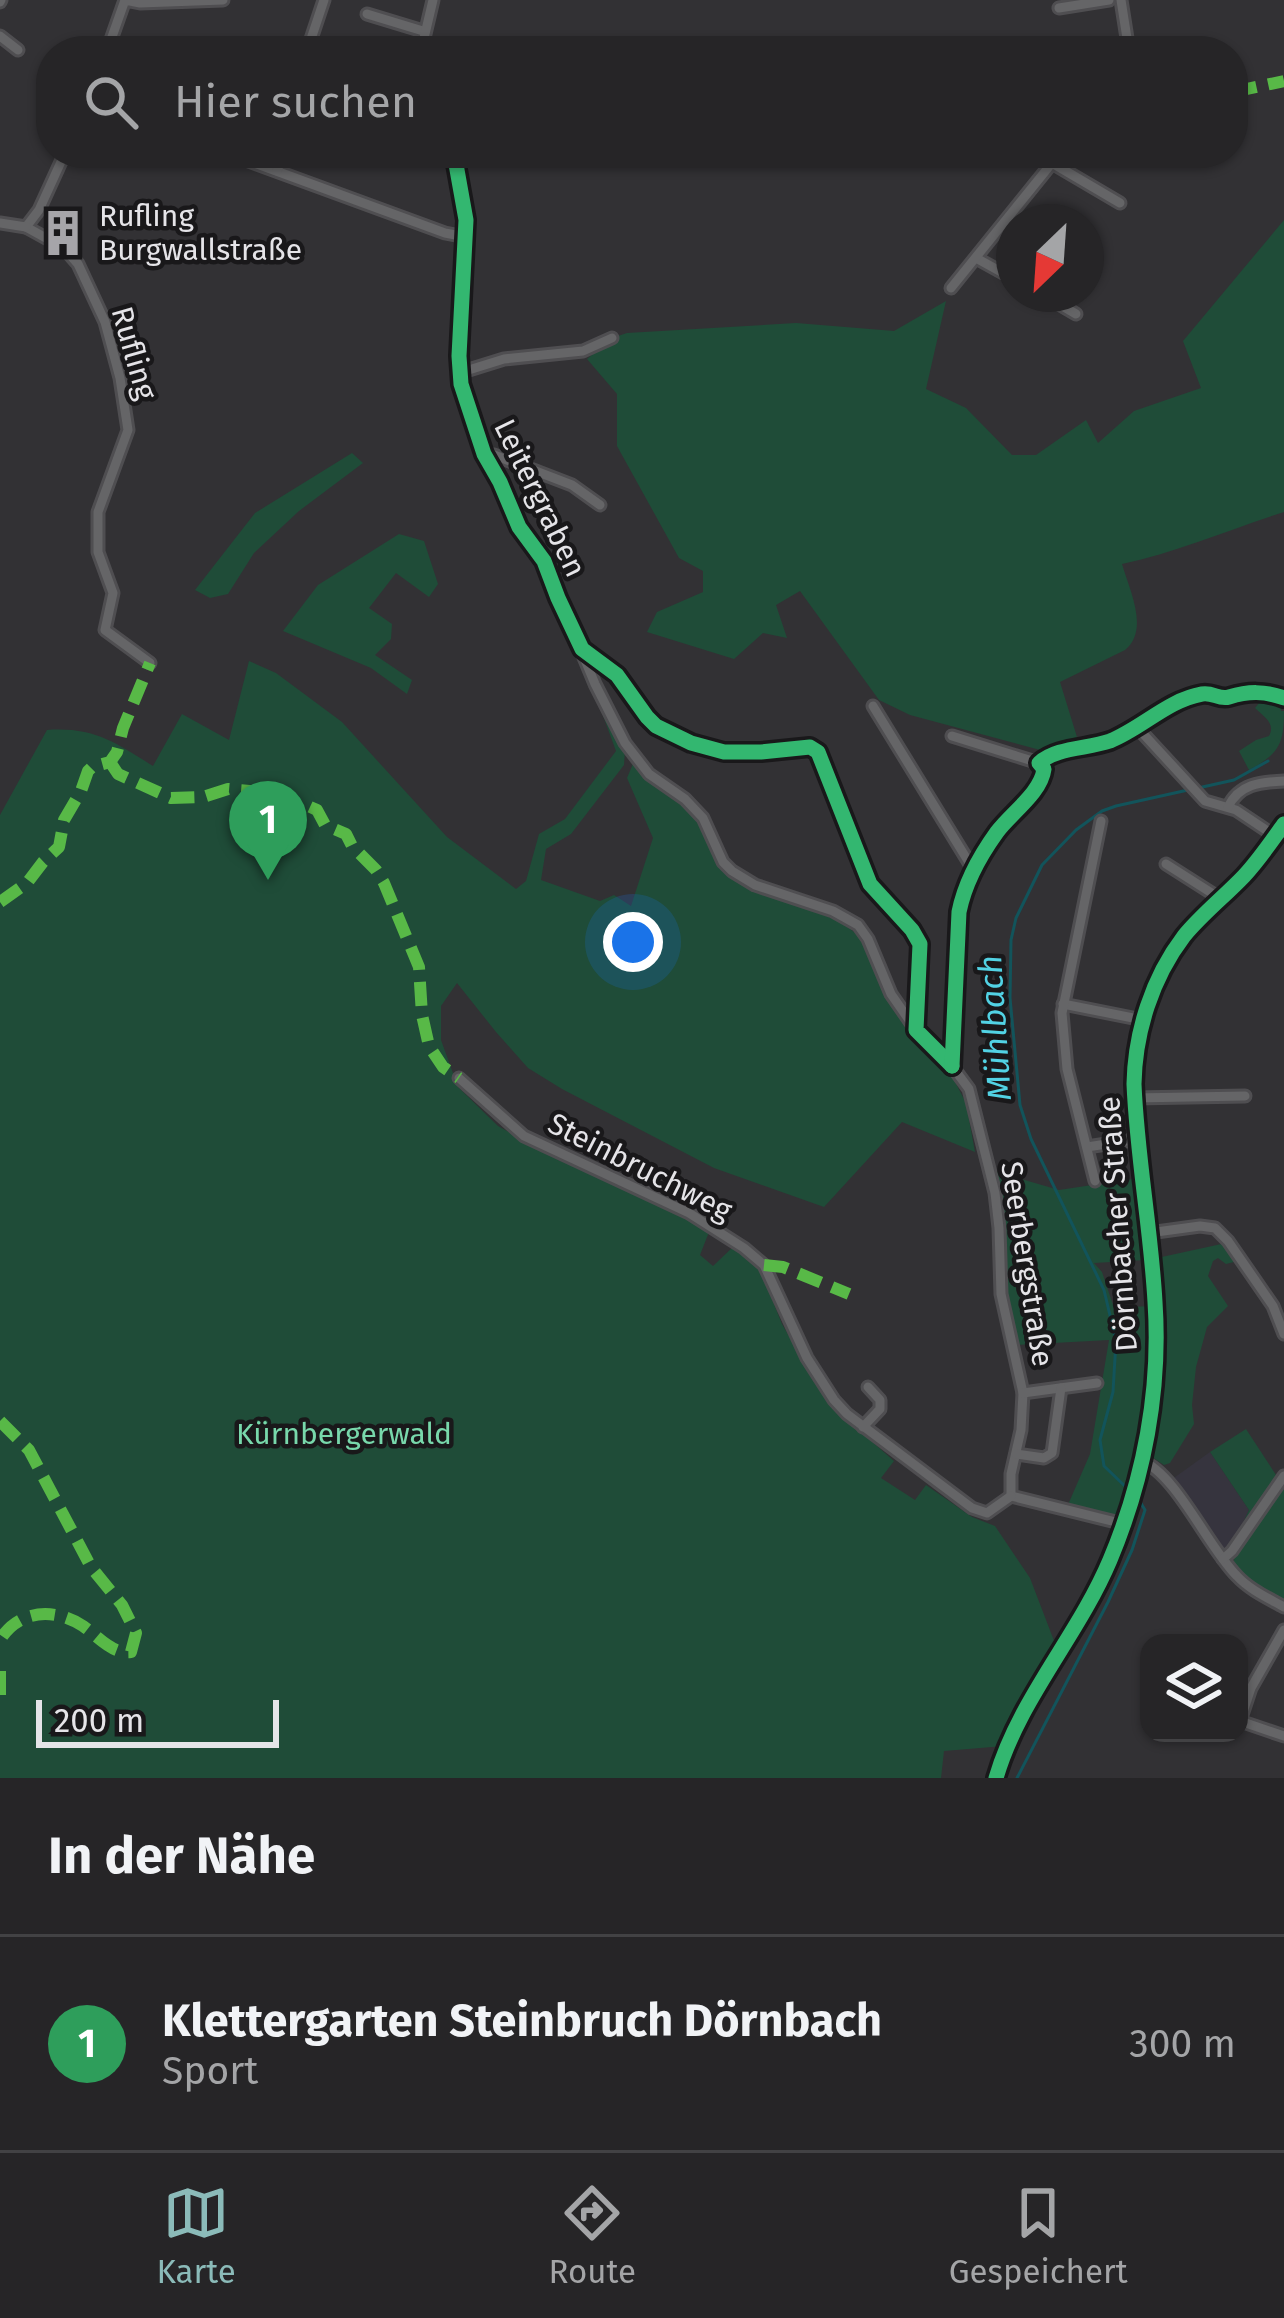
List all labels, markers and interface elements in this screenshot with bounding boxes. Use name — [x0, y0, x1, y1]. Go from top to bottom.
search box — [36, 36, 1248, 168]
icon: search — [78, 69, 144, 135]
text: Hier suchen — [174, 75, 417, 129]
place label: Rufling Burgwallstraße — [99, 198, 302, 268]
north arrow — [996, 204, 1104, 312]
building icon: Rufling Burgwallstraße — [38, 208, 88, 258]
street label: Rufling — [104, 302, 165, 404]
street label: Leitergraben — [486, 413, 594, 583]
pin: 1 — [229, 781, 307, 880]
your location — [603, 912, 663, 972]
water label: Mühlbach — [970, 954, 1020, 1102]
street label: Dörnbacher Straße — [1091, 1095, 1145, 1353]
street label: Steinbruchweg — [542, 1105, 738, 1229]
street label: Seerbergstraße — [993, 1159, 1061, 1369]
park label: Kürnbergerwald — [236, 1416, 452, 1452]
map controls — [1140, 1634, 1248, 1742]
button: layers — [1140, 1634, 1248, 1742]
scale bar — [36, 1694, 279, 1747]
text: 200 m — [54, 1701, 144, 1741]
text: In der Nähe — [48, 1825, 315, 1887]
text: Klettergarten Steinbruch Dörnbach — [162, 1994, 882, 2048]
text: 1 — [78, 2021, 96, 2067]
text: 300 m — [1129, 2021, 1236, 2067]
text: Sport — [162, 2048, 258, 2094]
tab: Karte — [156, 2180, 236, 2292]
tab: Route — [549, 2180, 636, 2292]
tab: Gespeichert — [949, 2180, 1128, 2292]

